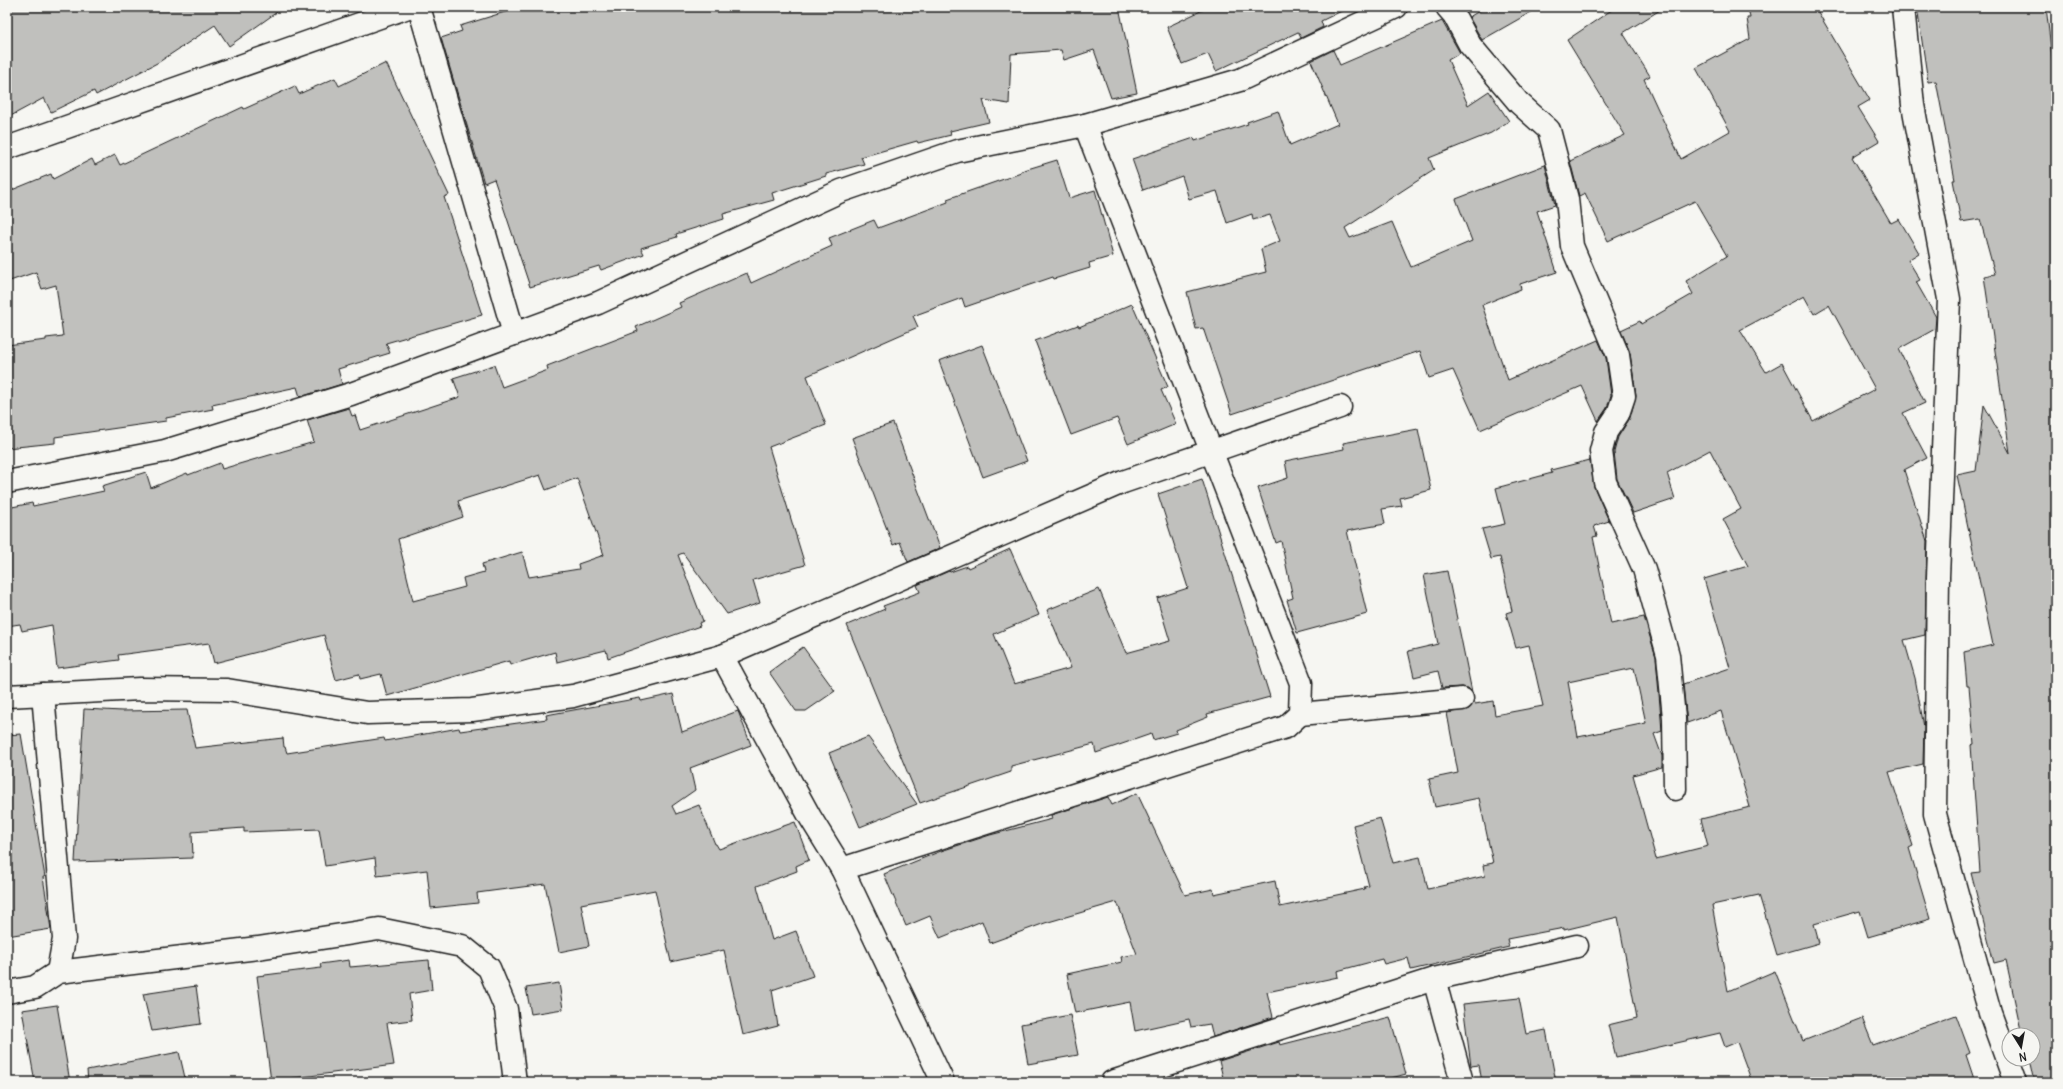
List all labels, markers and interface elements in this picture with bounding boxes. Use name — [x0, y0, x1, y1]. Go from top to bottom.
north arrow — [2001, 1027, 2041, 1067]
text: N — [2018, 1049, 2028, 1064]

